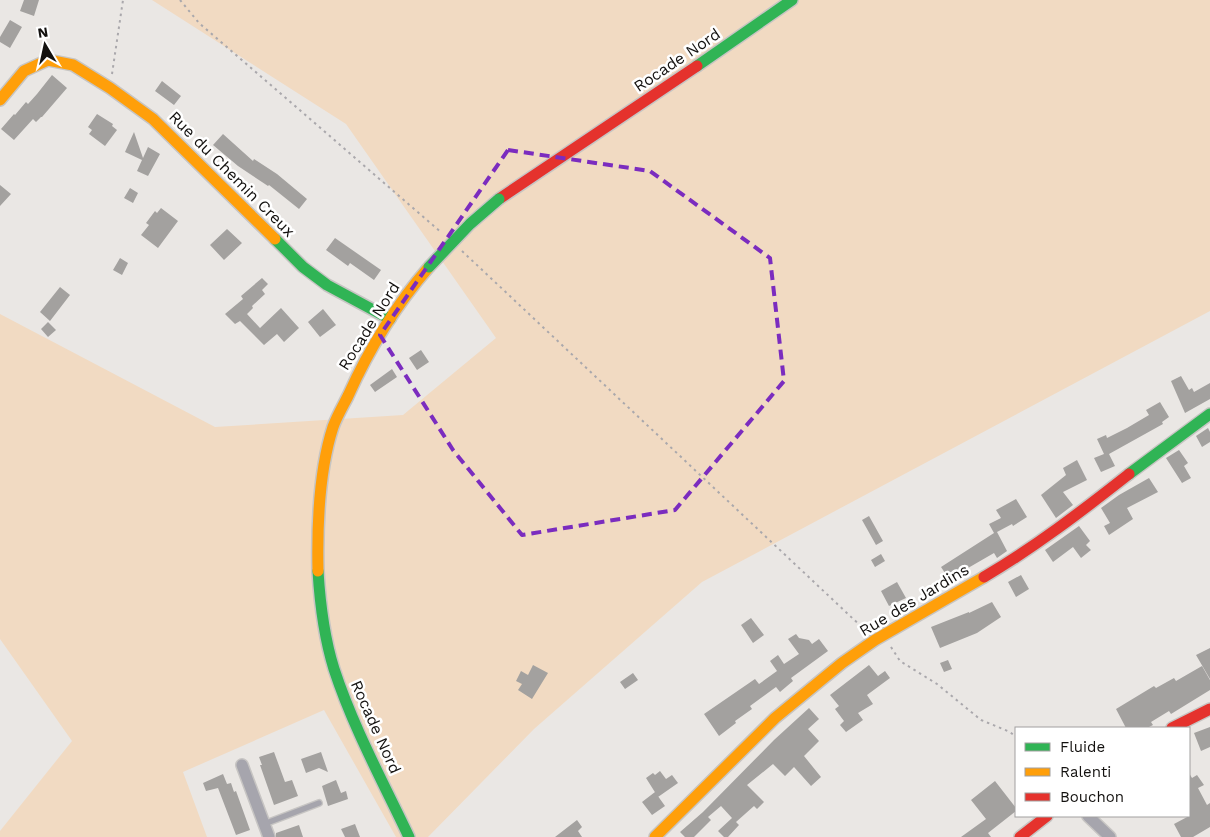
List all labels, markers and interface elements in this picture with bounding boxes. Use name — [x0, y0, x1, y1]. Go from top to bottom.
north arrow — [20, 20, 70, 70]
text: N — [37, 23, 49, 41]
street label: Rocade Nord — [630, 24, 724, 96]
street label: Rue du Chemin Creux — [165, 107, 299, 241]
street label: Rocade Nord — [334, 278, 404, 374]
street label: Rue des Jardins — [856, 560, 972, 640]
street label: Rocade Nord — [347, 677, 405, 777]
legend — [1015, 727, 1190, 817]
text: Fluide — [1060, 738, 1105, 756]
text: Ralenti — [1060, 763, 1111, 781]
text: Bouchon — [1060, 788, 1124, 806]

